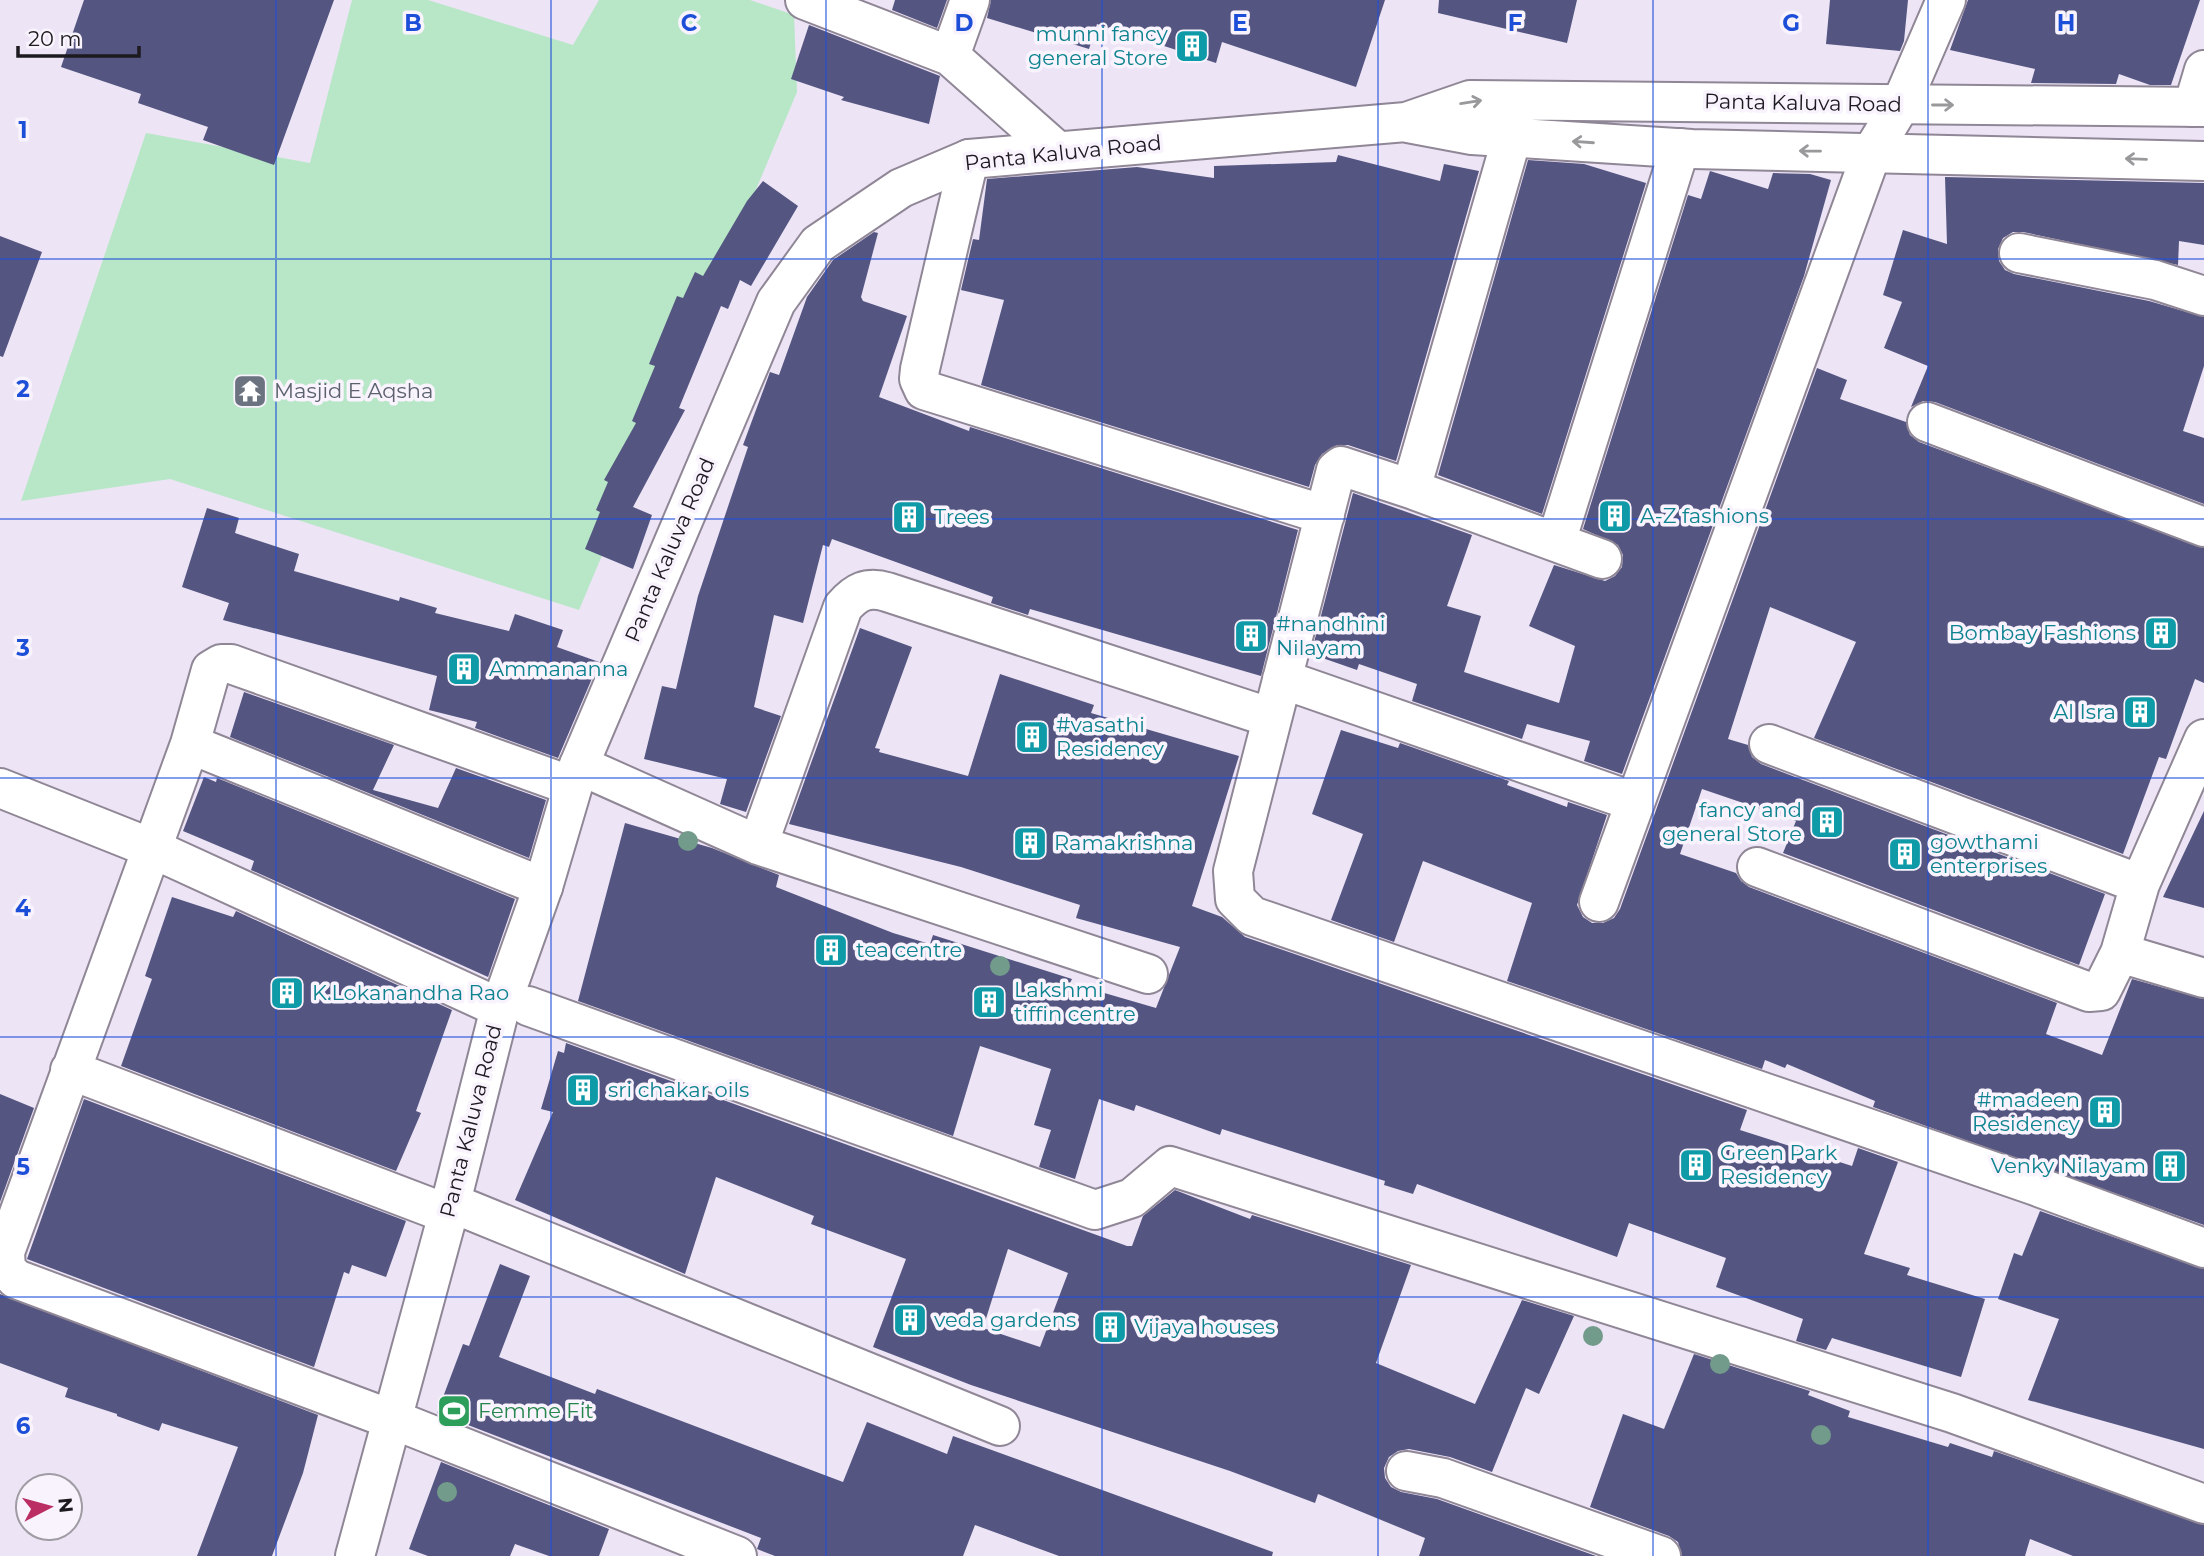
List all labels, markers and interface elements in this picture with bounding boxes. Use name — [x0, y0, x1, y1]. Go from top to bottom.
text: B — [404, 9, 422, 37]
text: C — [681, 9, 698, 37]
text: D — [955, 9, 974, 37]
text: E — [1232, 9, 1248, 37]
text: F — [1508, 9, 1523, 37]
text: G — [1782, 9, 1800, 37]
text: H — [2057, 9, 2075, 37]
scale bar — [18, 14, 138, 58]
place label: munni fancy general Store — [1028, 21, 1169, 70]
text: 20 m — [28, 26, 82, 51]
building icon: munni fancy general Store — [1173, 27, 1211, 65]
street label: Panta Kaluva Road — [1704, 88, 1902, 117]
one-way arrow — [1459, 95, 1482, 108]
one-way arrow — [1931, 98, 1954, 112]
text: 1 — [18, 116, 28, 144]
street label: Panta Kaluva Road — [963, 130, 1163, 175]
one-way arrow — [1572, 135, 1595, 148]
one-way arrow — [1799, 144, 1822, 158]
one-way arrow — [2125, 152, 2148, 165]
temple icon: Masjid E Aqsha — [231, 372, 269, 410]
text: 2 — [16, 375, 30, 403]
place label: Masjid E Aqsha — [274, 378, 433, 403]
street label: Panta Kaluva Road — [619, 454, 720, 646]
building icon: A-Z fashions — [1596, 497, 1634, 535]
building icon: Trees — [890, 498, 928, 536]
place label: A-Z fashions — [1640, 503, 1769, 528]
place label: Trees — [934, 504, 990, 529]
place label: #nandhini Nilayam — [1276, 611, 1385, 660]
building icon: Bombay Fashions — [2142, 614, 2180, 652]
building icon: #nandhini Nilayam — [1232, 617, 1270, 655]
place label: Bombay Fashions — [1949, 620, 2136, 645]
text: 3 — [15, 634, 30, 662]
building icon: Ammananna — [445, 650, 483, 688]
place label: Ammananna — [489, 656, 628, 681]
building icon: Al Isra — [2121, 693, 2159, 731]
place label: Al Isra — [2053, 699, 2116, 724]
place label: #vasathi Residency — [1056, 712, 1165, 761]
building icon: #vasathi Residency — [1013, 718, 1051, 756]
place label: fancy and general Store — [1662, 797, 1802, 846]
building icon: fancy and general Store — [1808, 803, 1846, 841]
building icon: Ramakrishna — [1011, 824, 1049, 862]
place label: gowthami enterprises — [1930, 829, 2047, 878]
place label: Ramakrishna — [1054, 830, 1193, 855]
building icon: gowthami enterprises — [1886, 835, 1924, 873]
text: 4 — [15, 894, 31, 922]
building icon: tea centre — [812, 931, 850, 969]
place label: tea centre — [856, 937, 962, 962]
building icon: K.Lokanandha Rao — [268, 974, 306, 1012]
place label: Lakshmi tiffin centre — [1014, 977, 1136, 1026]
place label: K.Lokanandha Rao — [312, 980, 509, 1005]
building icon: Lakshmi tiffin centre — [970, 983, 1008, 1021]
street label: Panta Kaluva Road — [434, 1022, 507, 1220]
building icon: sri chakar oils — [564, 1071, 602, 1109]
place label: sri chakar oils — [608, 1077, 749, 1102]
place label: #madeen Residency — [1972, 1087, 2081, 1136]
building icon: #madeen Residency — [2086, 1093, 2124, 1131]
place label: Green Park Residency — [1720, 1140, 1838, 1189]
building icon: Green Park Residency — [1677, 1146, 1715, 1184]
building icon: Venky Nilayam — [2151, 1147, 2189, 1185]
text: 5 — [16, 1153, 30, 1181]
place label: Venky Nilayam — [1991, 1153, 2146, 1178]
building icon: veda gardens — [891, 1301, 929, 1339]
place label: veda gardens — [934, 1307, 1076, 1332]
building icon: Vijaya houses — [1091, 1308, 1129, 1346]
place label: Vijaya houses — [1134, 1314, 1275, 1339]
sports icon: Femme Fit — [435, 1392, 473, 1430]
place label: Femme Fit — [478, 1398, 594, 1423]
text: 6 — [16, 1412, 31, 1440]
north arrow — [14, 1472, 84, 1542]
text: N — [53, 1496, 78, 1514]

